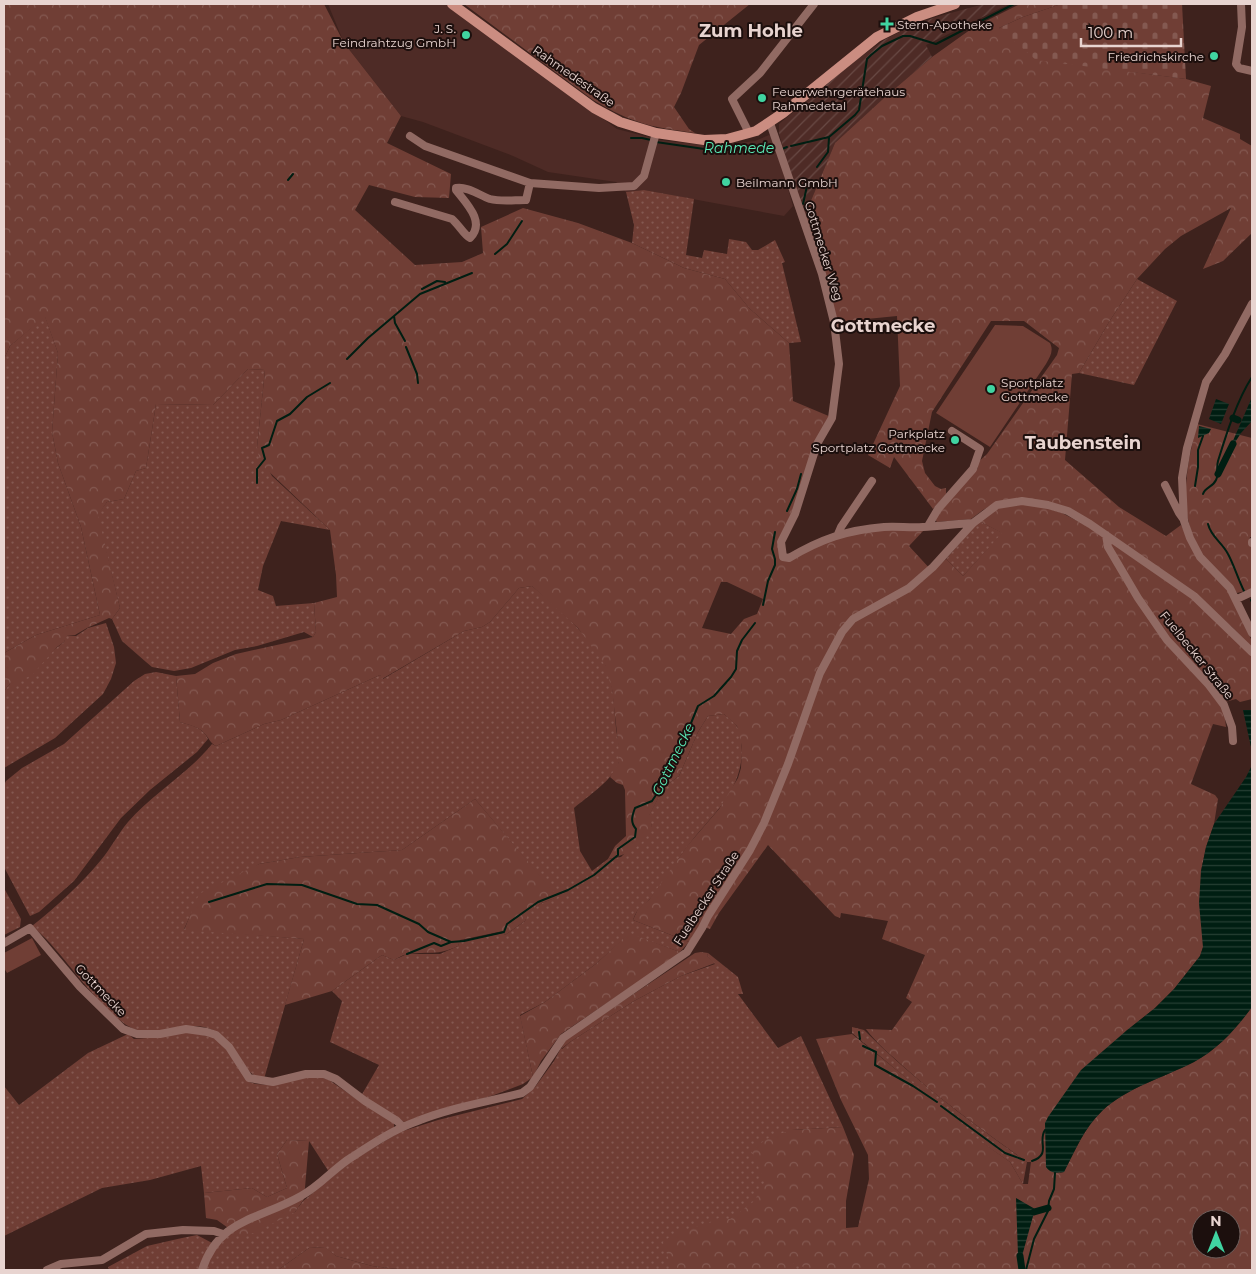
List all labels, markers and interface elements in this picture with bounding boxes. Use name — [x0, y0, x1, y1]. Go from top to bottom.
scale bar — [1081, 15, 1181, 47]
place label: Stern-Apotheke — [897, 17, 992, 32]
marker: Stern-Apotheke — [881, 18, 893, 30]
district label: Zum Hohle — [699, 20, 803, 42]
place label: J. S. Feindrahtzug GmbH — [332, 21, 456, 50]
text: 100 m — [1088, 23, 1133, 42]
marker: J. S. Feindrahtzug GmbH — [460, 29, 472, 41]
street label: Rahmedestraße — [530, 42, 618, 110]
place label: Friedrichskirche — [1108, 49, 1204, 64]
marker: Friedrichskirche — [1208, 50, 1220, 62]
place label: Feuerwehrgerätehaus Rahmedetal — [772, 84, 905, 113]
marker: Feuerwehrgerätehaus Rahmedetal — [756, 92, 768, 104]
water label: Rahmede — [704, 139, 774, 157]
place label: Beilmann GmbH — [736, 175, 838, 190]
marker: Beilmann GmbH — [720, 176, 732, 188]
street label: Gottmecker Weg — [802, 199, 846, 303]
district label: Gottmecke — [831, 315, 935, 337]
place label: Sportplatz Gottmecke — [1001, 375, 1068, 404]
marker: Sportplatz Gottmecke — [985, 383, 997, 395]
place label: Parkplatz Sportplatz Gottmecke — [812, 426, 945, 455]
district label: Taubenstein — [1025, 432, 1141, 454]
marker: Parkplatz Sportplatz Gottmecke — [949, 434, 961, 446]
street label: Fuelbecker Straße — [1157, 608, 1237, 702]
water label: Gottmecke — [648, 720, 698, 798]
street label: Fuelbecker Straße — [670, 848, 742, 948]
street label: Gottmecke — [72, 961, 130, 1019]
north arrow — [1191, 1209, 1241, 1259]
text: N — [1210, 1212, 1222, 1230]

